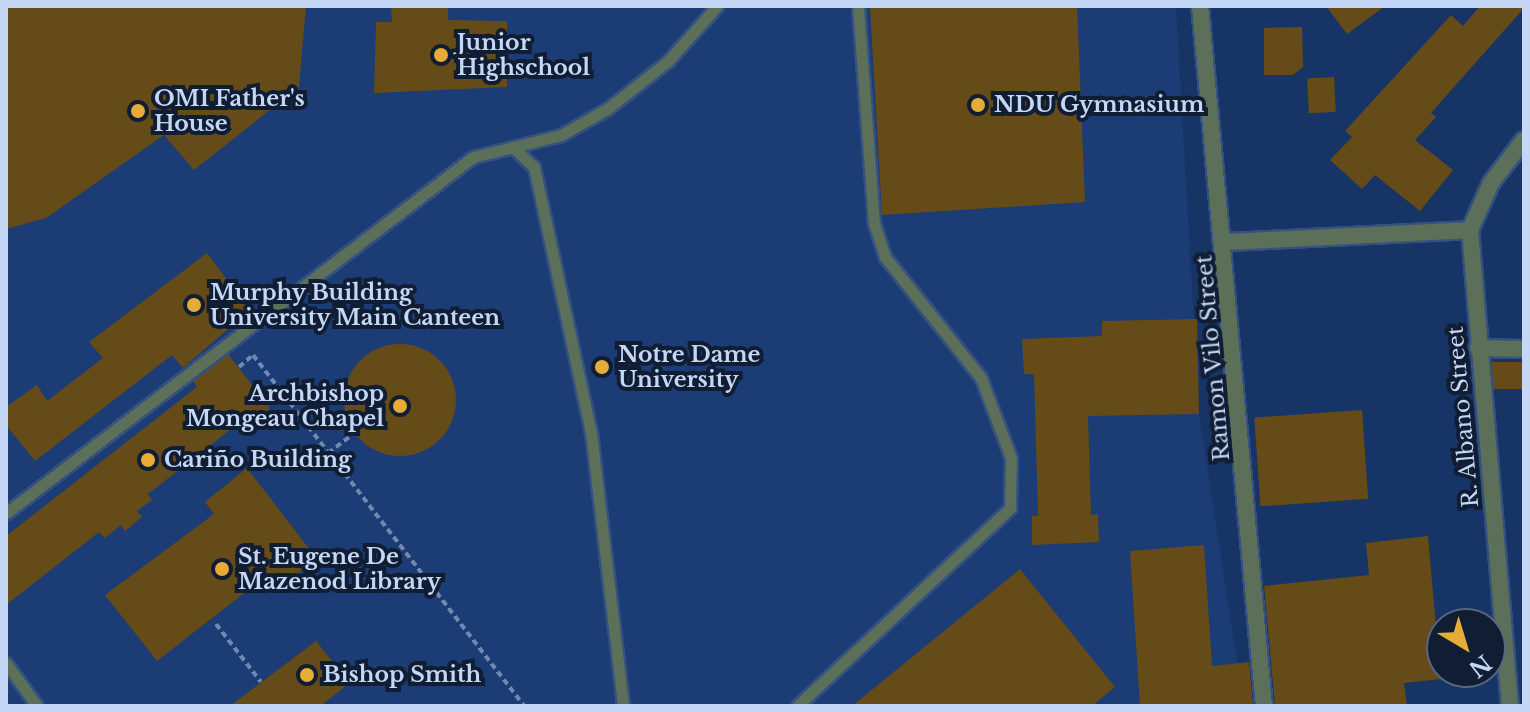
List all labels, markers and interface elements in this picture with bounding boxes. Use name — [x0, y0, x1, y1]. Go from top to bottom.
place label: Junior Highschool — [457, 29, 590, 80]
marker: Junior Highschool — [432, 46, 450, 64]
place label: OMI Father's House — [154, 85, 305, 136]
place label: NDU Gymnasium — [994, 92, 1204, 118]
marker: NDU Gymnasium — [969, 96, 987, 114]
marker: OMI Father's House — [129, 102, 147, 120]
street label: Ramon Vilo Street — [1191, 253, 1235, 463]
place label: Murphy Building University Main Canteen — [210, 279, 501, 330]
marker: Murphy Building University Main Canteen — [185, 296, 203, 314]
street label: R. Albano Street — [1442, 325, 1484, 509]
place label: Notre Dame University — [618, 341, 760, 392]
marker: Notre Dame University — [593, 358, 611, 376]
place label: Archbishop Mongeau Chapel — [186, 380, 384, 432]
marker: Archbishop Mongeau Chapel — [391, 397, 409, 415]
place label: Cariño Building — [164, 447, 351, 473]
marker: Cariño Building — [139, 451, 157, 469]
place label: St. Eugene De Mazenod Library — [238, 543, 441, 594]
marker: St. Eugene De Mazenod Library — [213, 560, 231, 578]
north arrow — [1426, 608, 1506, 688]
text: N — [1463, 649, 1496, 683]
place label: Bishop Smith — [323, 662, 481, 688]
marker: Bishop Smith — [298, 666, 316, 684]

